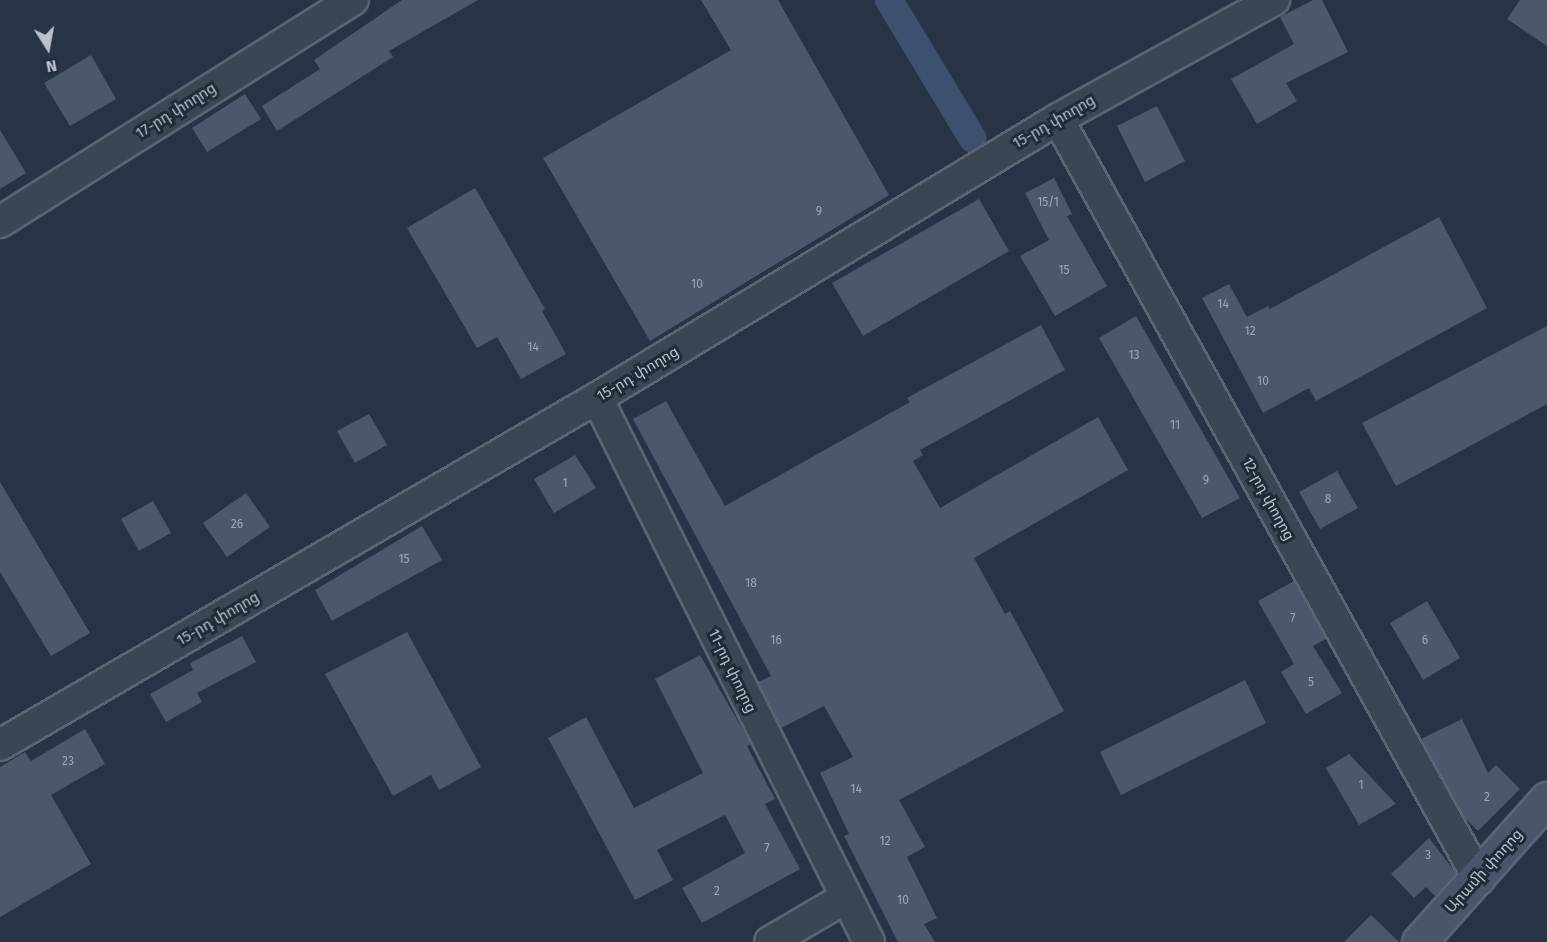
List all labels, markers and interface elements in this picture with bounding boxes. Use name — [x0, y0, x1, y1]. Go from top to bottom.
north arrow — [18, 18, 78, 78]
text: N — [45, 56, 59, 76]
street label: 17-րդ փողոց — [133, 79, 219, 143]
street label: 15-րդ փողոց — [1010, 91, 1098, 153]
house number: 15/1 — [1037, 196, 1059, 210]
house number: 9 — [816, 205, 822, 219]
house number: 15 — [1058, 264, 1070, 278]
house number: 10 — [691, 278, 703, 292]
house number: 14 — [1217, 298, 1229, 312]
house number: 12 — [1244, 325, 1256, 339]
house number: 14 — [527, 341, 539, 355]
street label: 15-րդ փողոց — [594, 343, 682, 405]
house number: 13 — [1128, 349, 1140, 363]
house number: 10 — [1257, 375, 1269, 389]
house number: 11 — [1170, 419, 1180, 433]
street label: 12-րդ փողոց — [1238, 454, 1298, 544]
house number: 9 — [1203, 474, 1209, 488]
house number: 1 — [562, 477, 568, 491]
house number: 8 — [1325, 493, 1331, 507]
house number: 26 — [231, 518, 243, 532]
house number: 15 — [398, 553, 410, 567]
house number: 18 — [745, 577, 757, 591]
street label: 15-րդ փողոց — [174, 588, 262, 650]
house number: 7 — [1290, 612, 1296, 626]
street label: 11-րդ փողոց — [704, 626, 760, 716]
house number: 16 — [770, 634, 782, 648]
house number: 6 — [1422, 634, 1428, 648]
house number: 5 — [1308, 676, 1314, 690]
house number: 23 — [62, 755, 74, 769]
house number: 1 — [1358, 779, 1364, 793]
house number: 14 — [850, 783, 862, 797]
house number: 2 — [1484, 791, 1490, 805]
street label: Արամի փողոց — [1442, 825, 1526, 917]
house number: 12 — [879, 835, 891, 849]
house number: 7 — [764, 842, 770, 856]
house number: 3 — [1425, 849, 1431, 863]
house number: 2 — [714, 885, 720, 899]
house number: 10 — [897, 894, 909, 908]

